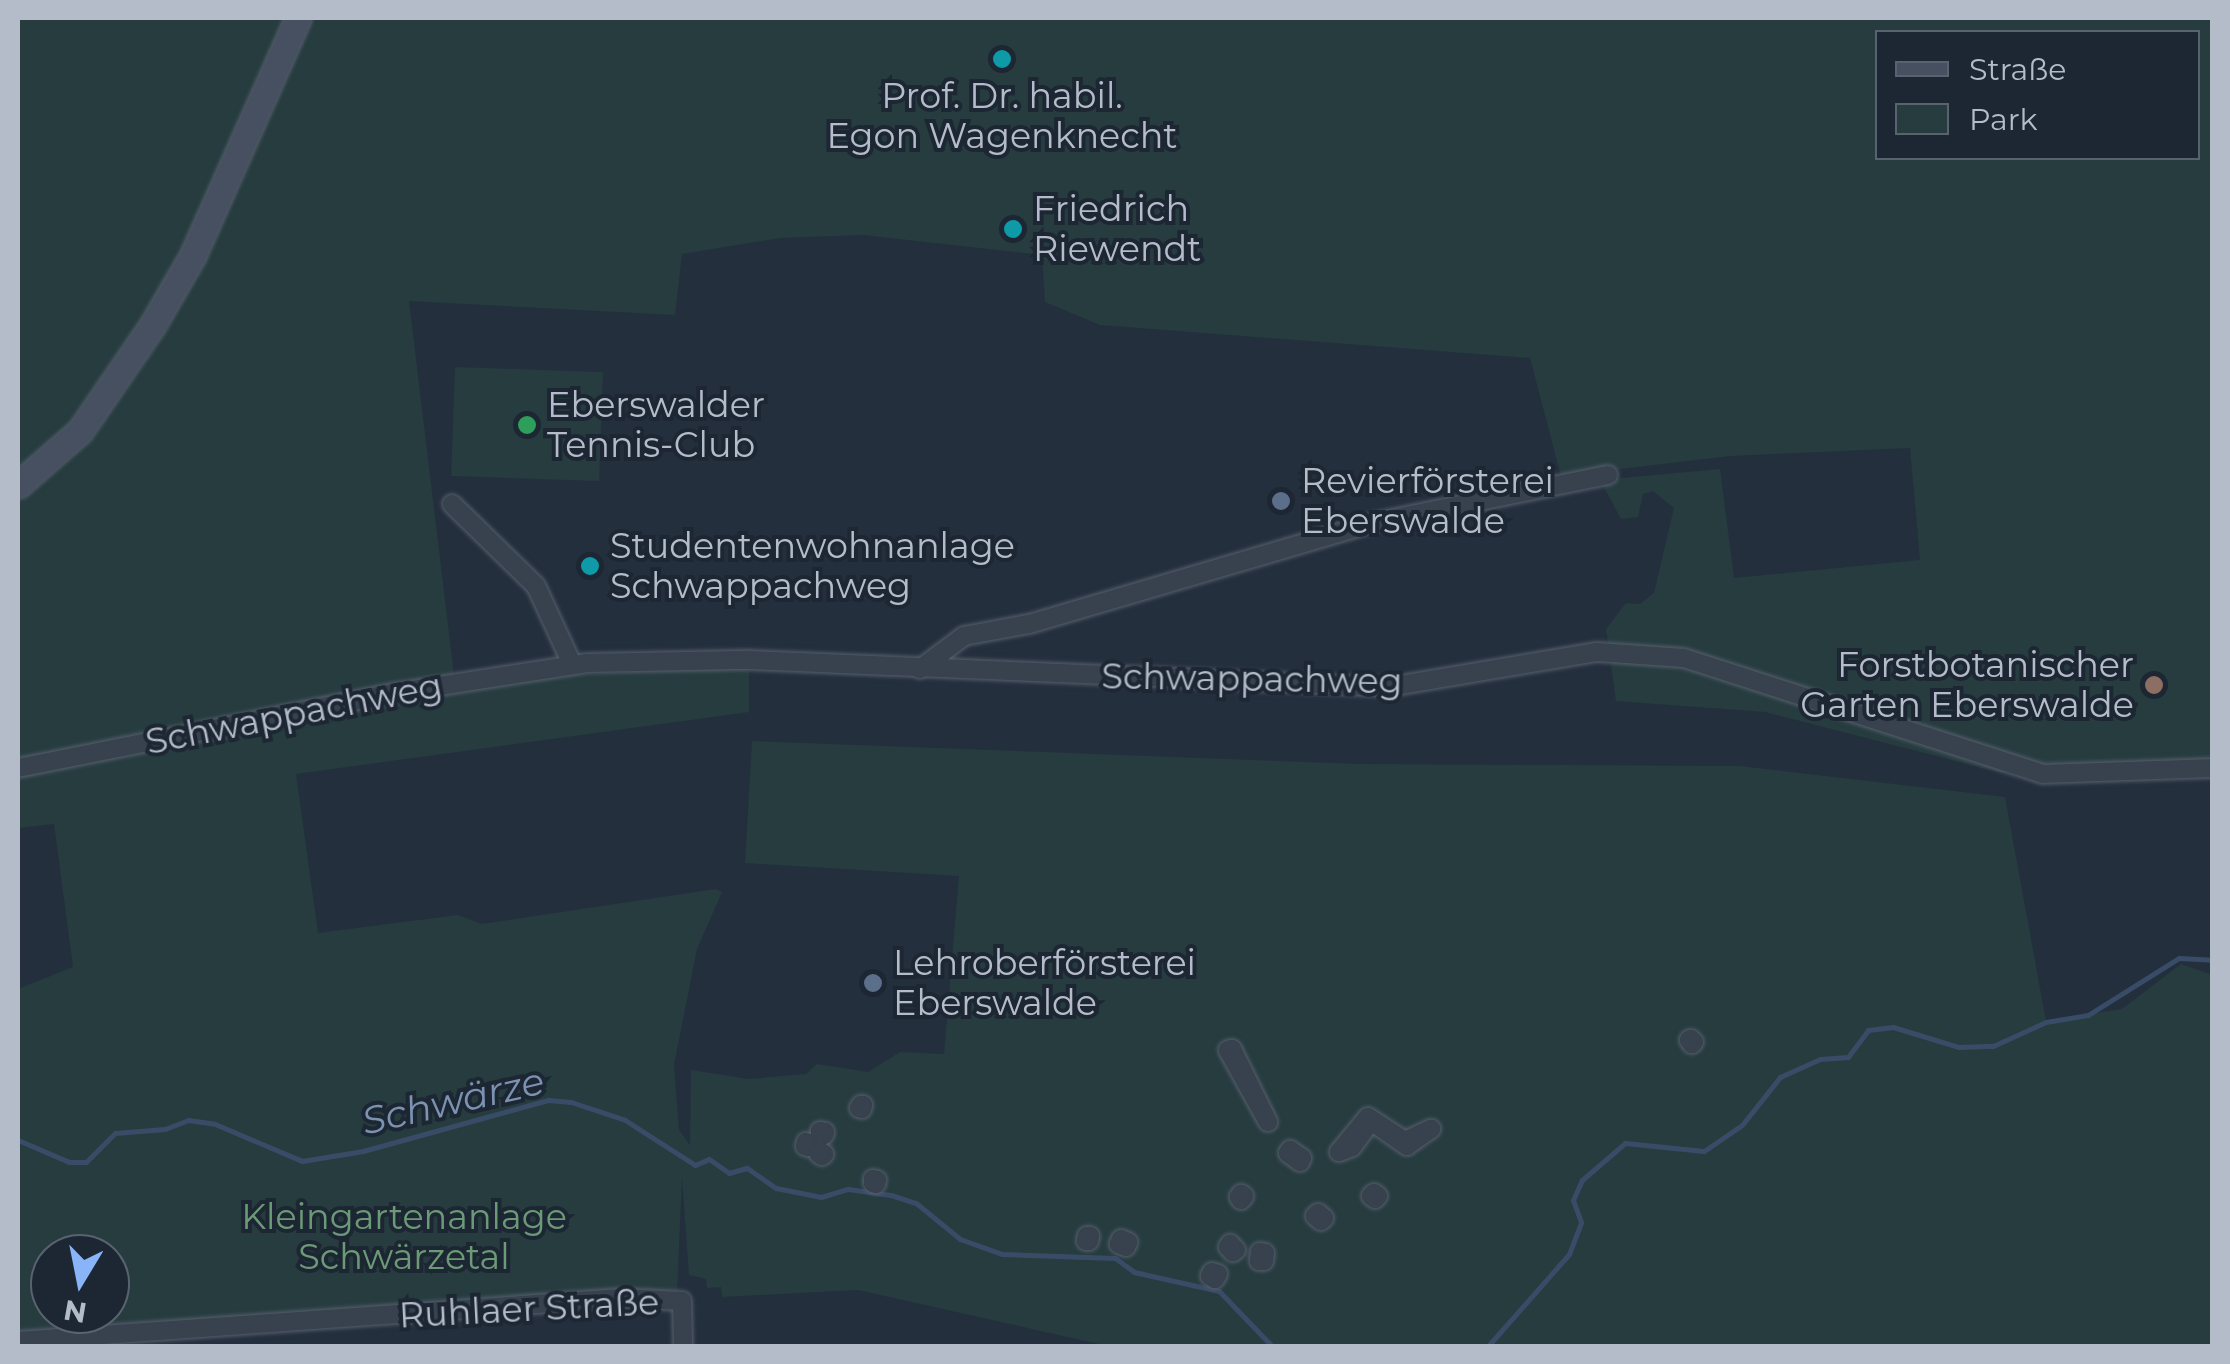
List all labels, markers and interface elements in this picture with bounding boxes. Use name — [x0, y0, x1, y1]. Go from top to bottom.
legend — [1875, 30, 2200, 160]
marker: Prof. Dr. habil. Egon Wagenknecht — [991, 48, 1013, 70]
text: Straße — [1969, 51, 2066, 88]
place label: Prof. Dr. habil. Egon Wagenknecht — [826, 75, 1178, 157]
text: Park — [1969, 101, 2038, 138]
place label: Friedrich Riewendt — [1033, 188, 1201, 270]
marker: Friedrich Riewendt — [1002, 218, 1024, 240]
place label: Eberswalder Tennis-Club — [547, 384, 765, 466]
marker: Eberswalder Tennis-Club — [516, 414, 538, 436]
place label: Revierförsterei Eberswalde — [1301, 460, 1554, 542]
marker: Revierförsterei Eberswalde — [1270, 490, 1292, 512]
place label: Studentenwohnanlage Schwappachweg — [610, 525, 1015, 607]
marker: Studentenwohnanlage Schwappachweg — [579, 555, 601, 577]
place label: Forstbotanischer Garten Eberswalde — [1800, 644, 2134, 726]
street label: Schwappachweg — [1101, 655, 1403, 703]
street label: Schwappachweg — [142, 665, 446, 763]
marker: Forstbotanischer Garten Eberswalde — [2143, 674, 2165, 696]
place label: Lehroberförsterei Eberswalde — [893, 942, 1196, 1024]
marker: Lehroberförsterei Eberswalde — [862, 972, 884, 994]
water label: Schwärze — [357, 1058, 549, 1144]
park label: Kleingartenanlage Schwärzetal — [241, 1196, 567, 1278]
north arrow — [30, 1234, 130, 1334]
street label: Ruhlaer Straße — [398, 1281, 660, 1337]
text: N — [61, 1293, 89, 1330]

